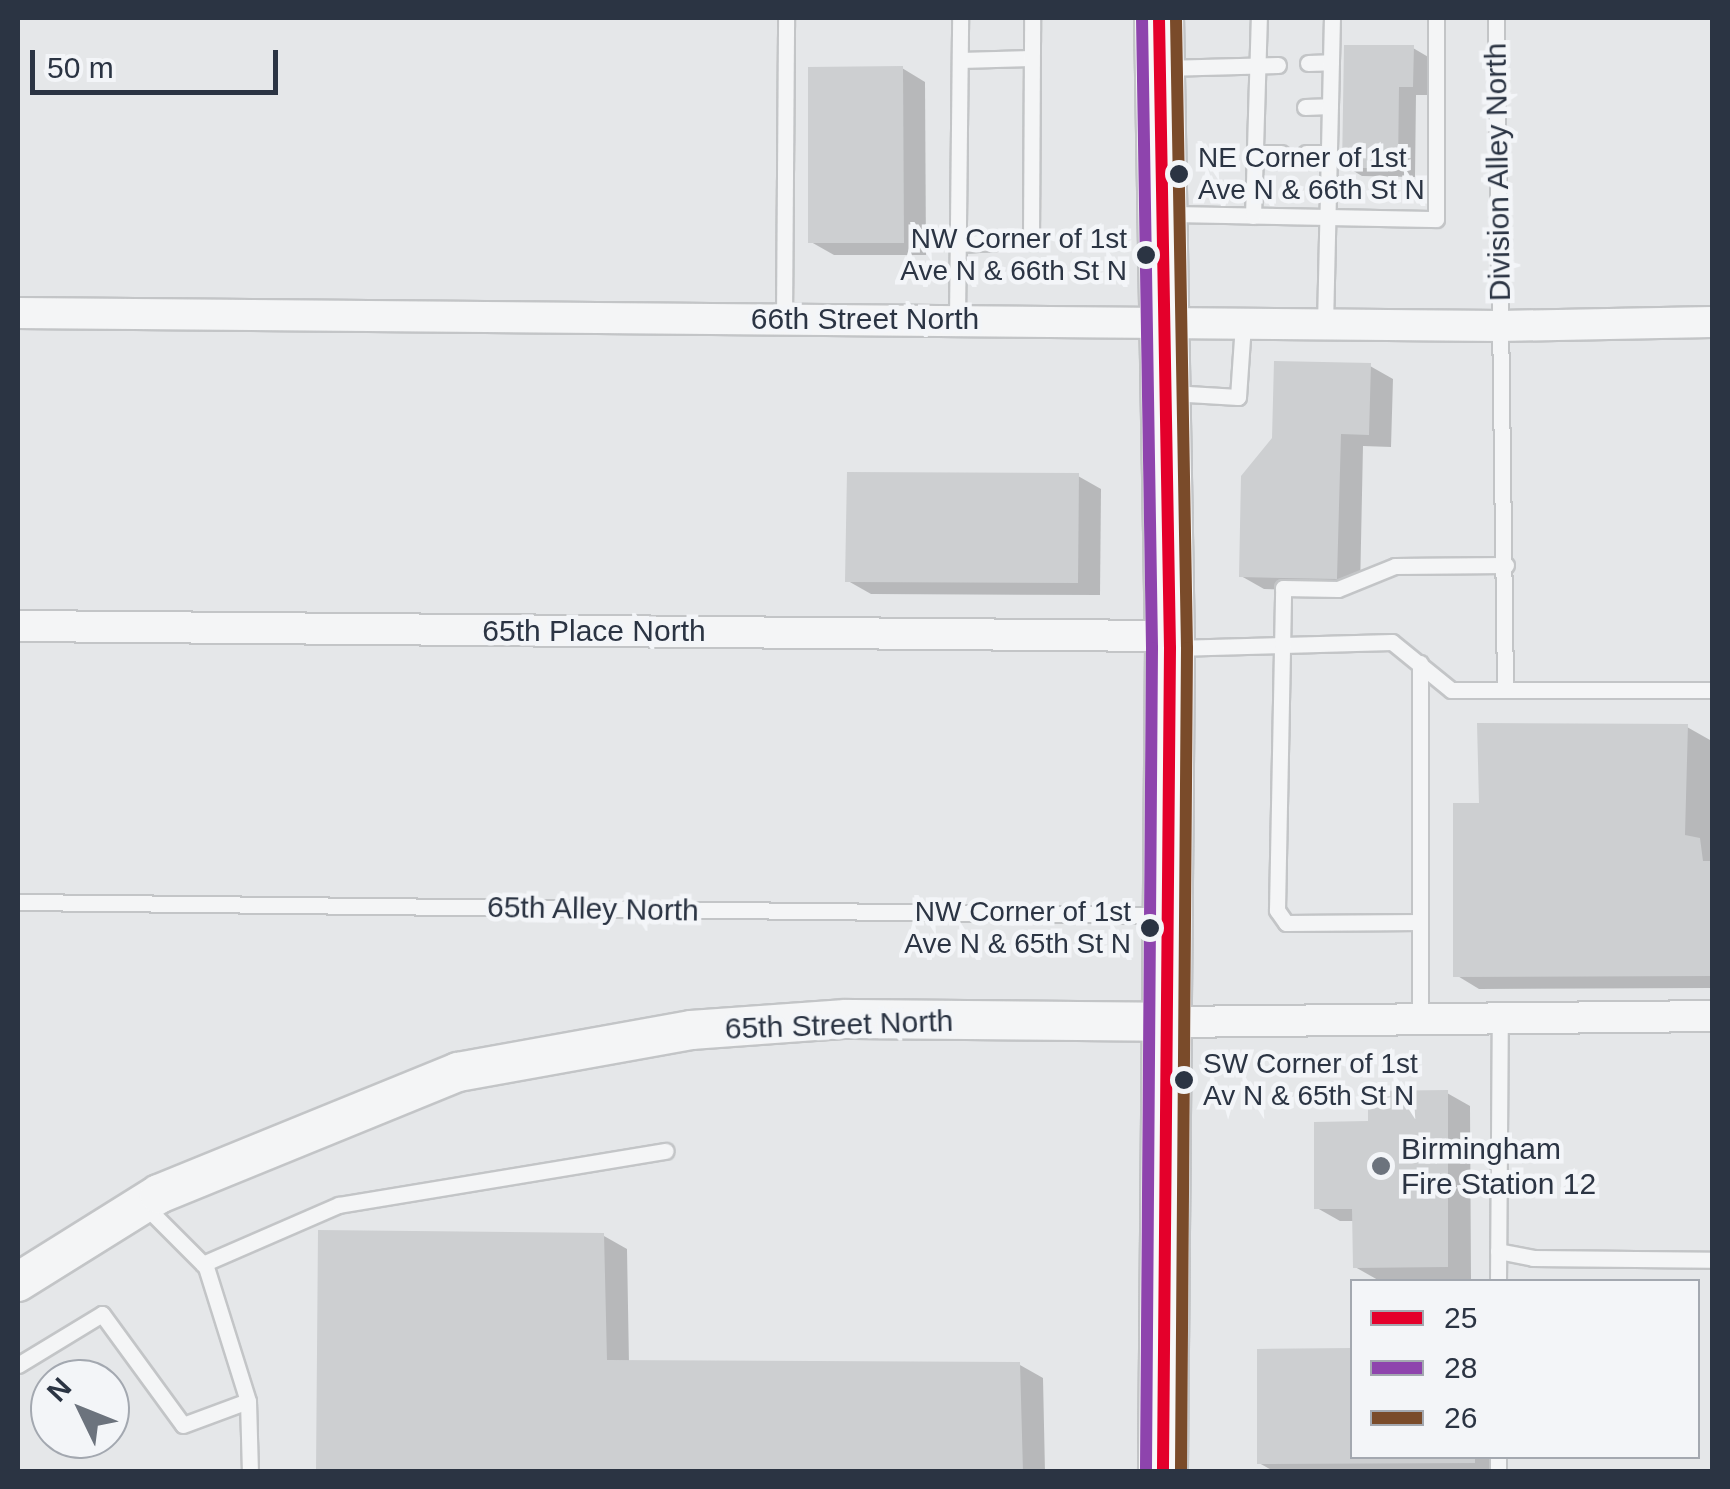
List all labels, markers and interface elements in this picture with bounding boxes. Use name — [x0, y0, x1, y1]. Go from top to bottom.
scale bar — [35, 30, 282, 92]
street label: Division Alley North — [1478, 42, 1518, 302]
text: 50 m — [47, 51, 114, 84]
place label: NE Corner of 1st Ave N & 66th St N — [1198, 141, 1425, 207]
marker: NE Corner of 1st Ave N & 66th St N — [1169, 164, 1189, 184]
place label: NW Corner of 1st Ave N & 66th St N — [900, 222, 1127, 288]
marker: NW Corner of 1st Ave N & 66th St N — [1136, 245, 1156, 265]
street label: 66th Street North — [751, 301, 979, 337]
street label: 65th Place North — [482, 613, 706, 649]
street label: 65th Alley North — [486, 889, 700, 929]
place label: NW Corner of 1st Ave N & 65th St N — [904, 895, 1131, 961]
marker: NW Corner of 1st Ave N & 65th St N — [1140, 918, 1160, 938]
street label: 65th Street North — [724, 1003, 954, 1047]
place label: SW Corner of 1st Av N & 65th St N — [1203, 1047, 1418, 1113]
marker: SW Corner of 1st Av N & 65th St N — [1174, 1070, 1194, 1090]
place label: Birmingham Fire Station 12 — [1401, 1131, 1596, 1202]
marker: Birmingham Fire Station 12 — [1370, 1155, 1392, 1177]
legend — [1350, 1279, 1700, 1459]
text: 25 — [1444, 1301, 1477, 1334]
text: 28 — [1444, 1351, 1477, 1384]
north arrow — [30, 1359, 130, 1459]
text: N — [41, 1372, 77, 1408]
text: 26 — [1444, 1401, 1477, 1434]

